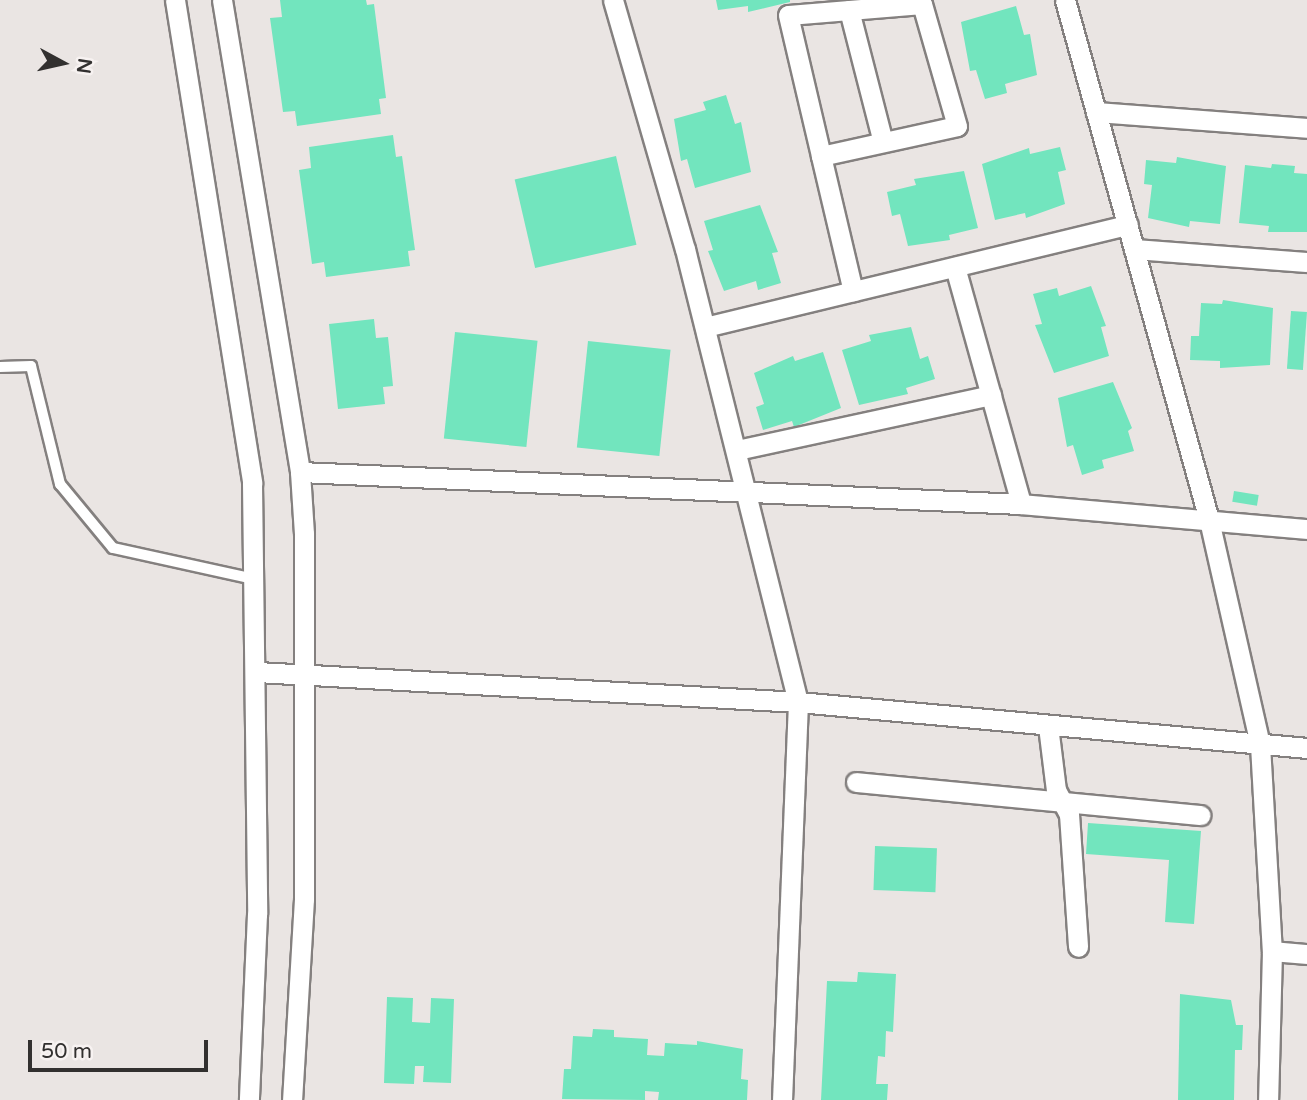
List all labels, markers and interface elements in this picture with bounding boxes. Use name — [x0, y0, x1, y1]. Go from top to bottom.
north arrow — [28, 28, 98, 98]
text: N — [72, 57, 96, 75]
scale bar — [32, 1026, 212, 1070]
text: 50 m — [41, 1039, 92, 1064]

